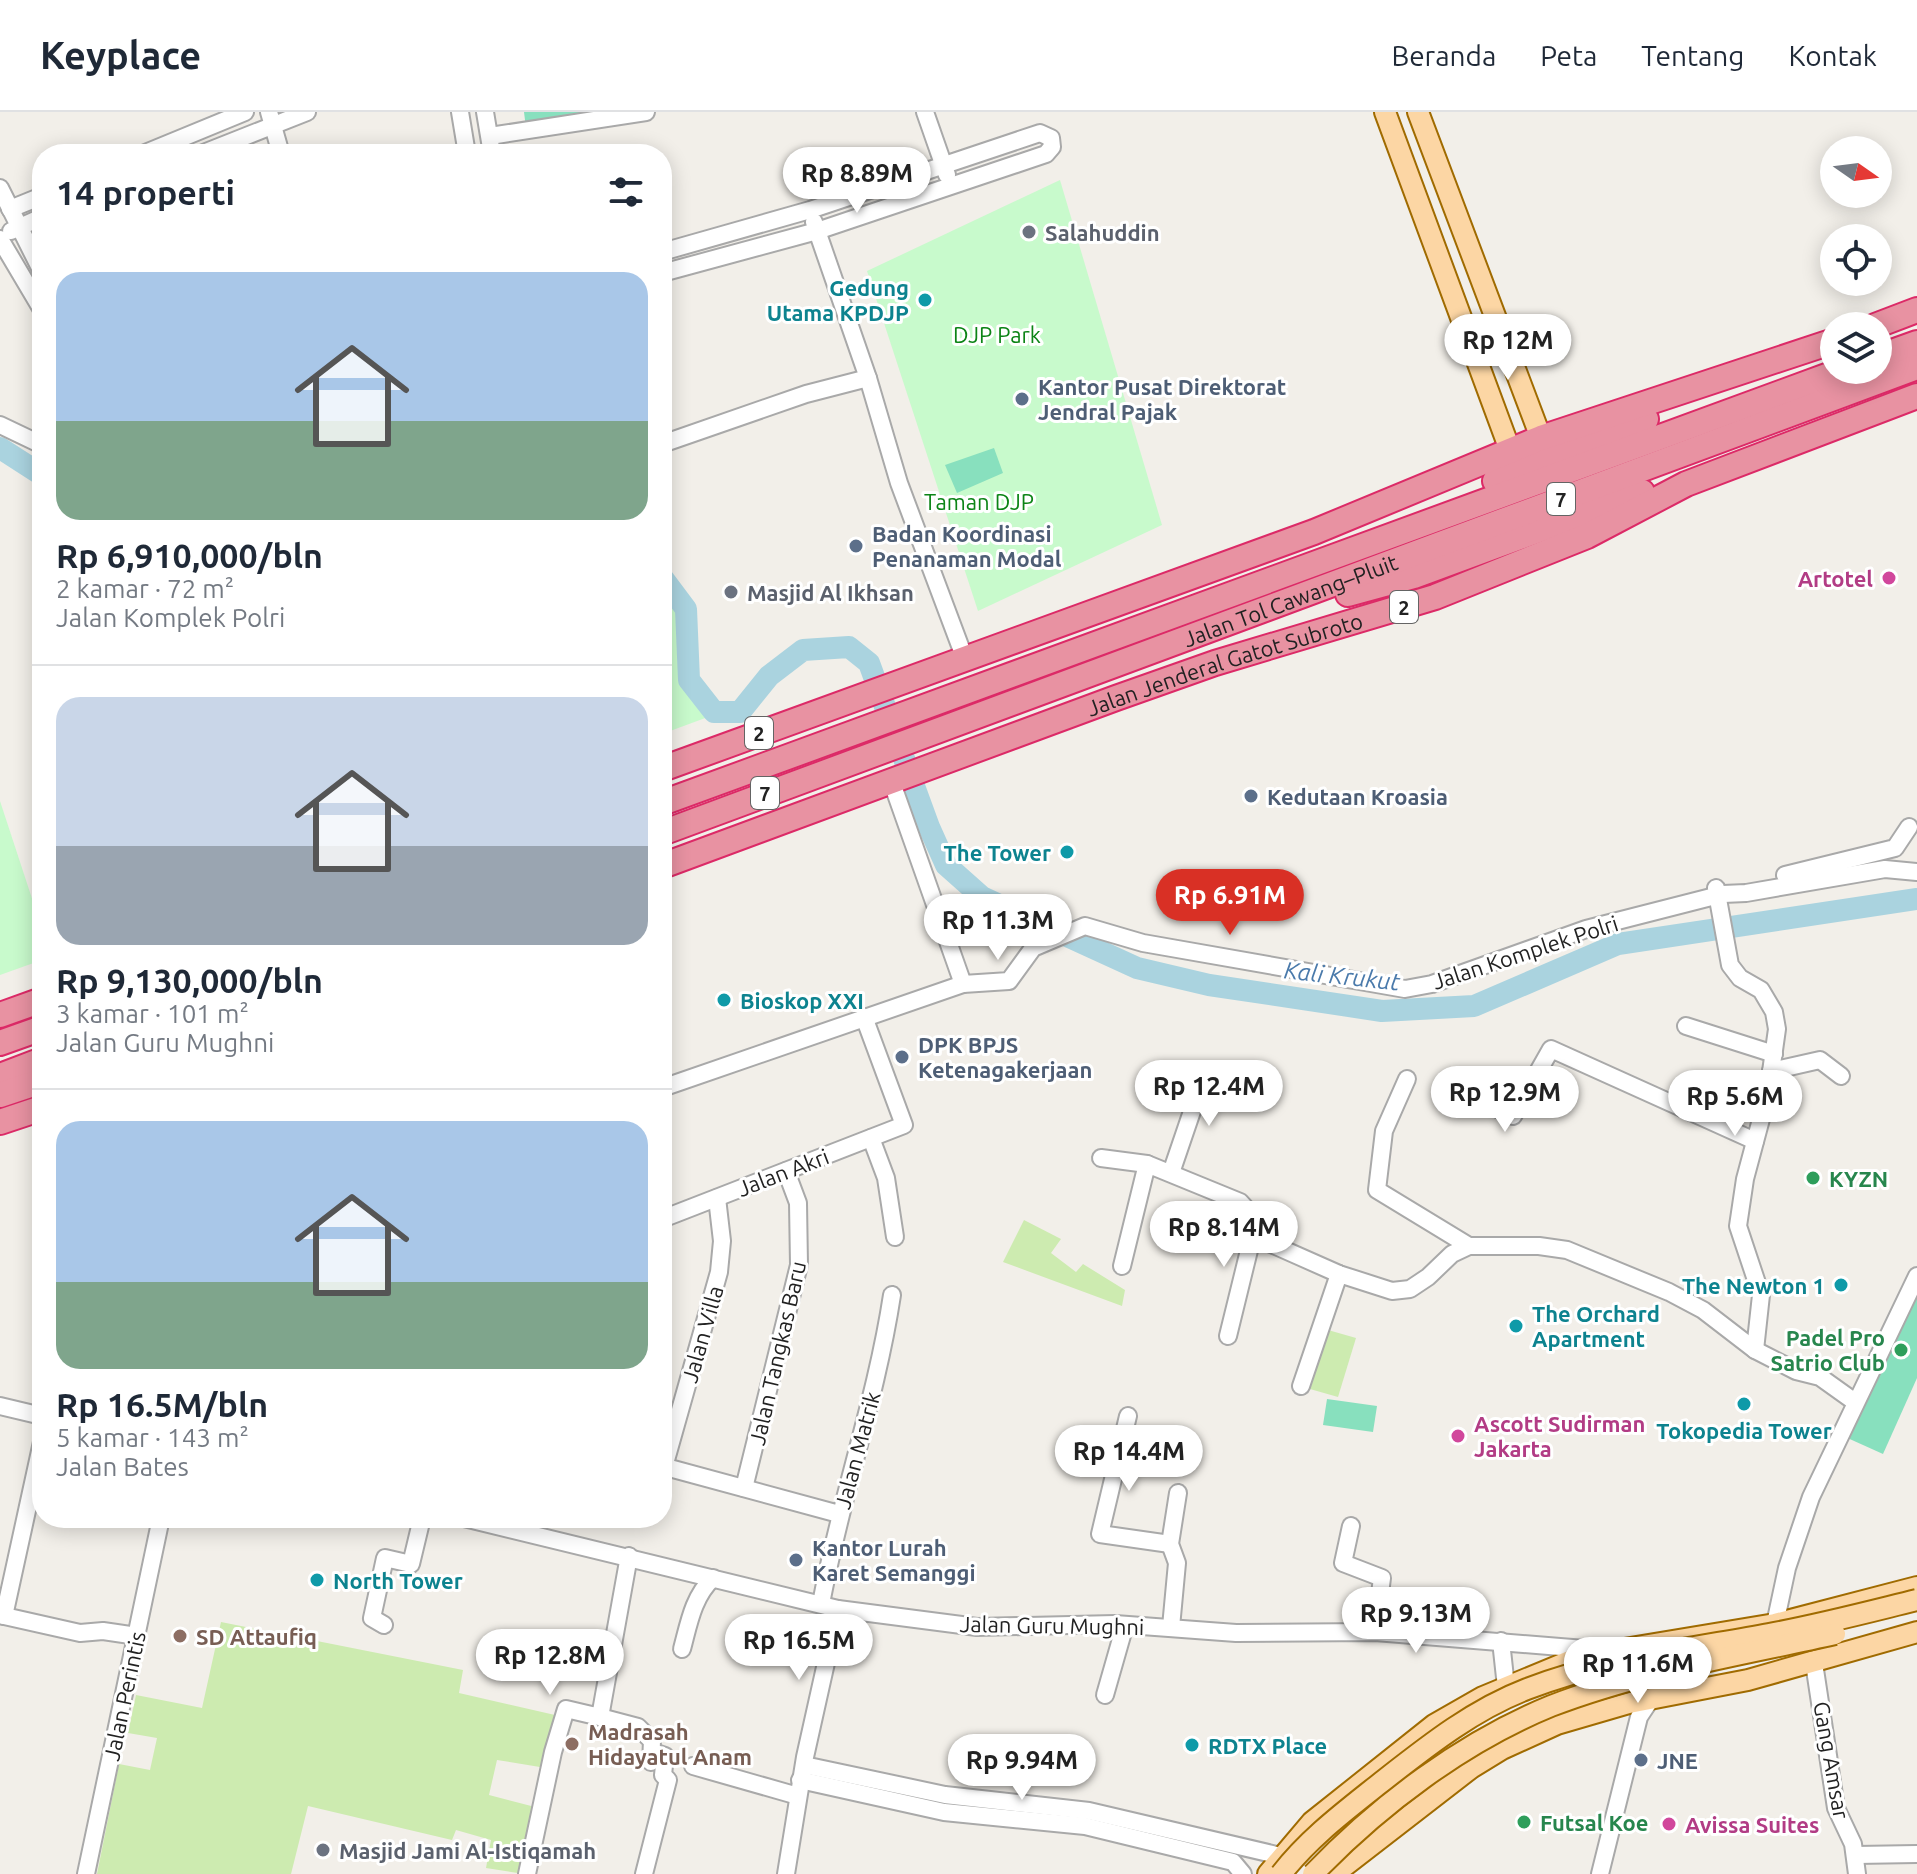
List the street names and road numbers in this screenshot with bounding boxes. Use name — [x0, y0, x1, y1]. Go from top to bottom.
road number: 7 — [1547, 483, 1575, 515]
street label: Jalan Tol Cawang–Pluit — [1180, 549, 1401, 651]
road number: 2 — [1390, 591, 1418, 623]
street label: Jalan Jenderal Gatot Subroto — [1083, 607, 1365, 720]
road number: 2 — [745, 717, 773, 749]
road number: 7 — [751, 777, 779, 809]
street label: Jalan Komplek Polri — [1429, 910, 1621, 994]
street label: Jalan Akri — [734, 1143, 832, 1201]
street label: Jalan Tangkas Baru — [744, 1259, 810, 1447]
street label: Jalan Villa — [676, 1283, 728, 1385]
street label: Jalan Matrik — [829, 1388, 885, 1512]
street label: Jalan Guru Mughni — [959, 1611, 1145, 1639]
street label: Jalan Perintis — [98, 1629, 150, 1763]
street label: Gang Amsar — [1809, 1699, 1855, 1821]

